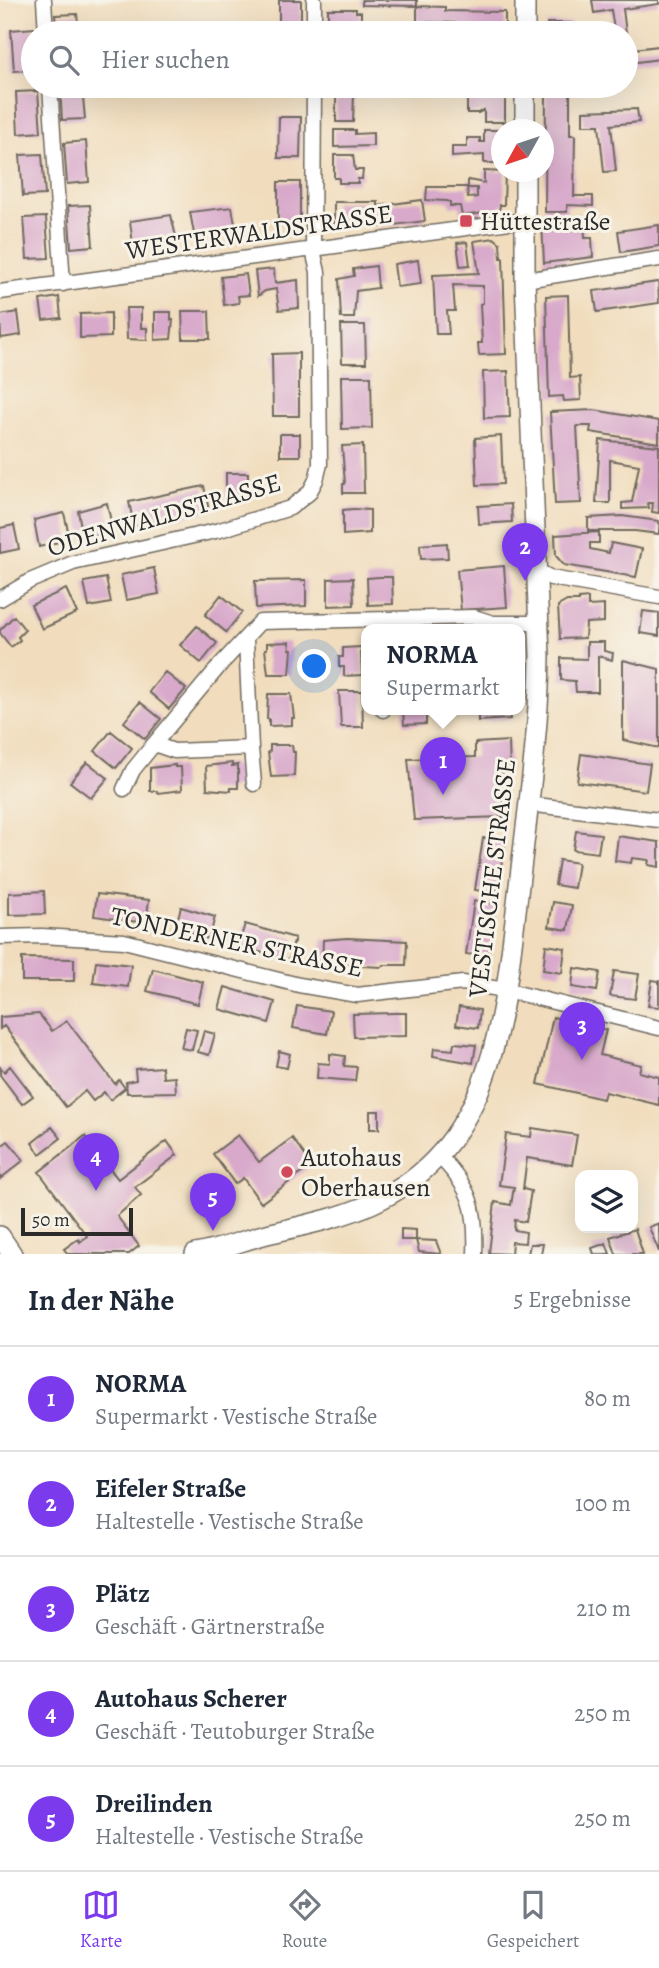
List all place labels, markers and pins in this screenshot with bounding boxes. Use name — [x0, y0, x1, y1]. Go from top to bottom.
place label: Hüttestraße — [480, 204, 610, 239]
marker: Hüttestraße — [458, 213, 474, 229]
pin: 2 — [502, 523, 548, 581]
pin: 1 — [420, 737, 466, 795]
pin: 3 — [559, 1002, 605, 1060]
pin: 4 — [73, 1133, 119, 1191]
place label: Autohaus Oberhausen — [300, 1140, 430, 1205]
marker: Autohaus Oberhausen — [279, 1164, 295, 1180]
pin: 5 — [190, 1173, 236, 1231]

